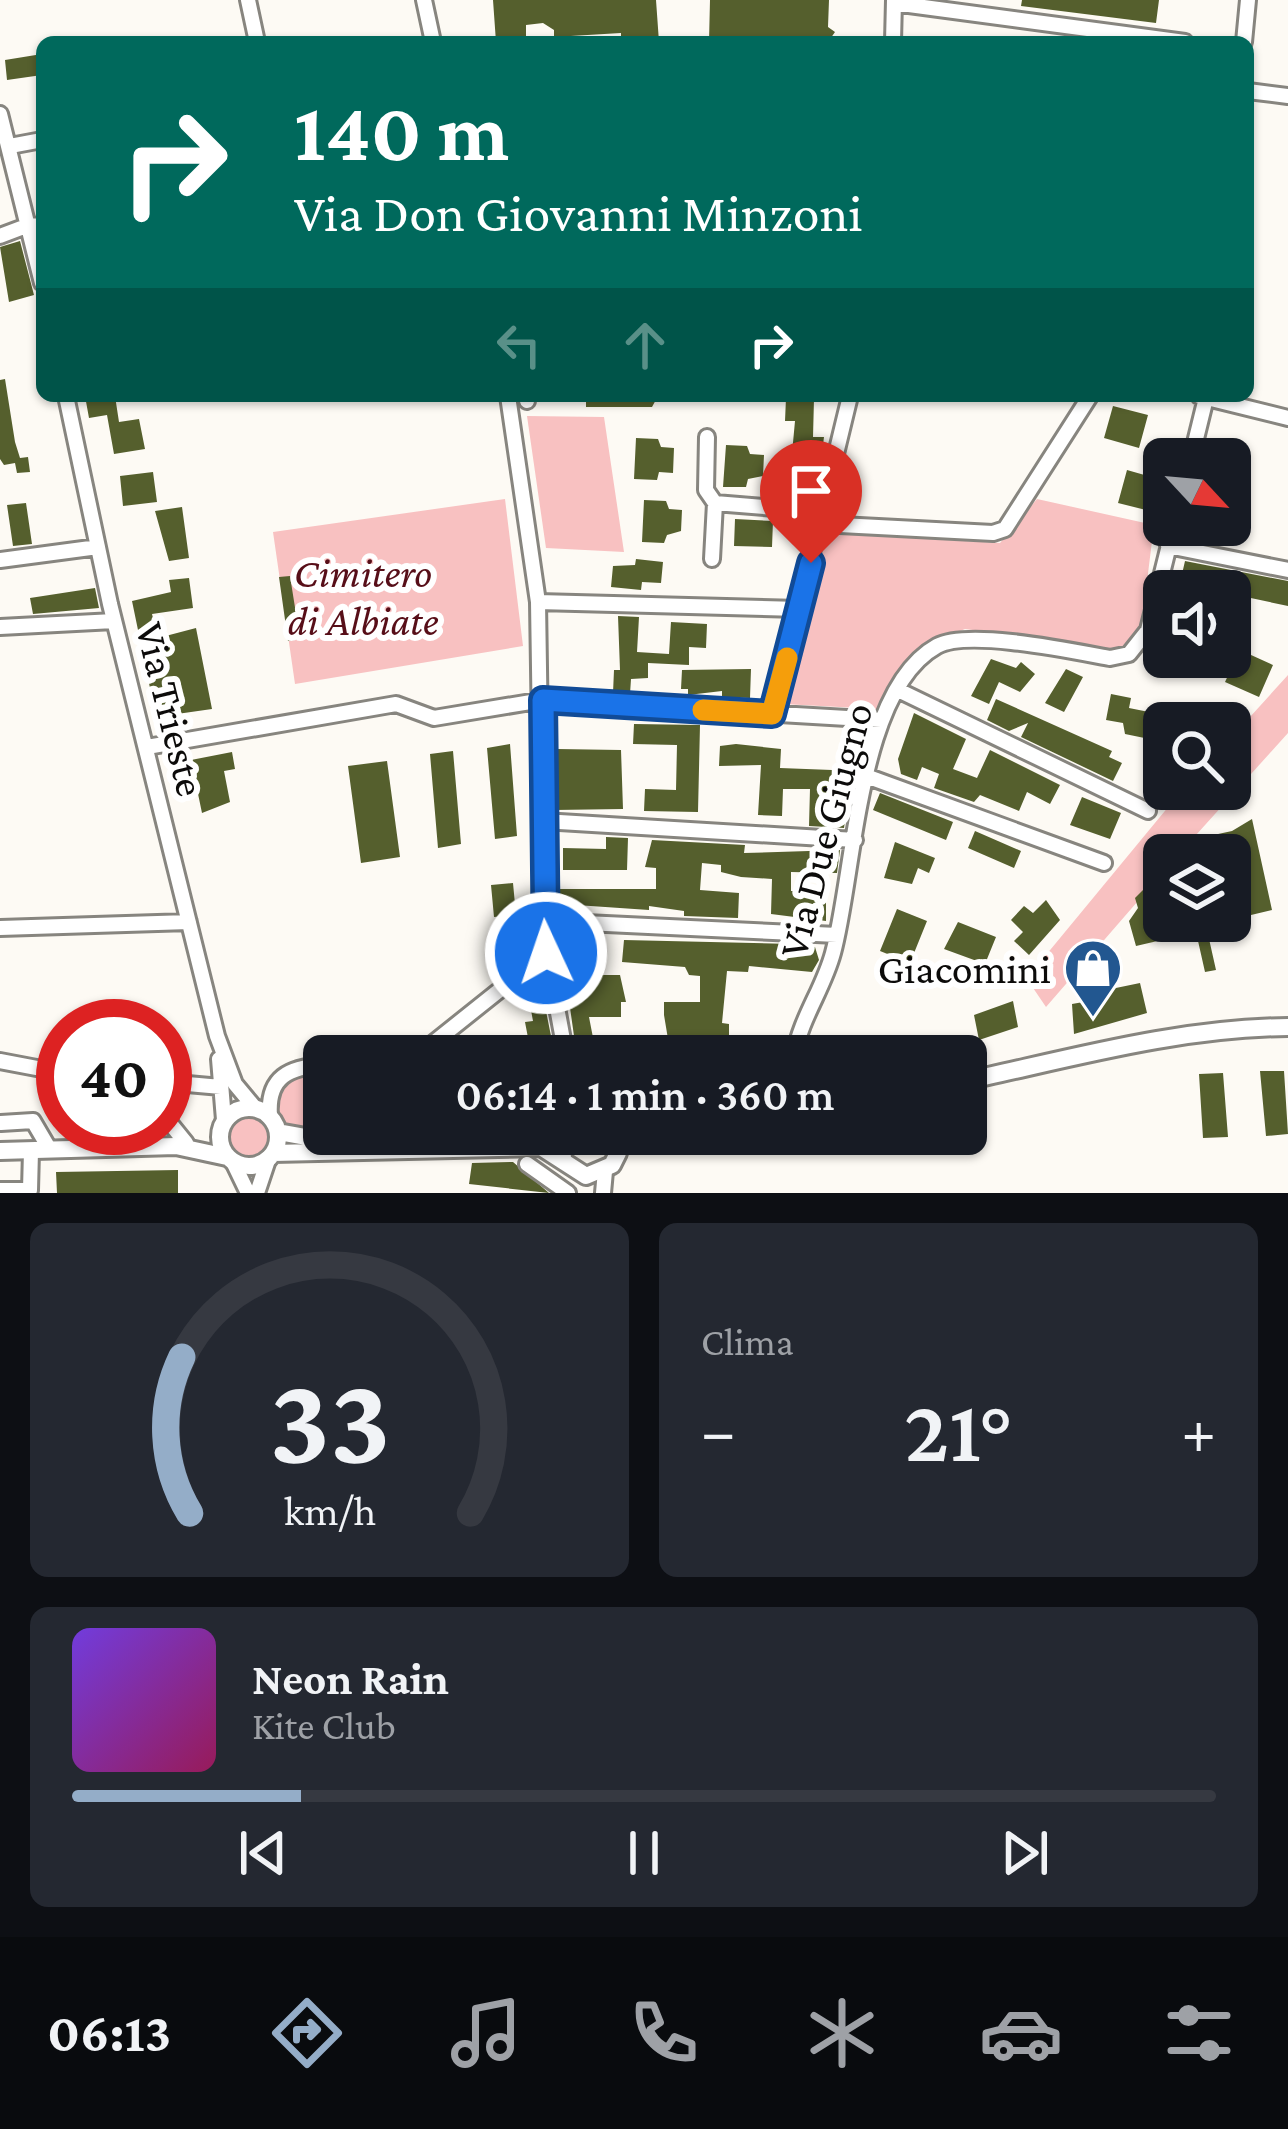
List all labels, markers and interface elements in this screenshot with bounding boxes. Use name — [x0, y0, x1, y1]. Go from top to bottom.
icon: right — [96, 84, 252, 240]
text: 140 m — [294, 85, 509, 178]
text: Via Don Giovanni Minzoni — [294, 183, 863, 243]
icon: left — [486, 312, 552, 378]
icon: ahead — [612, 312, 678, 378]
icon: right — [738, 312, 804, 378]
north arrow — [1143, 438, 1251, 546]
map controls — [1143, 438, 1251, 942]
pin — [760, 440, 862, 563]
icon: arrive — [778, 458, 844, 524]
park label: Cimitero di Albiate — [287, 549, 439, 644]
button: sound — [1143, 570, 1251, 678]
street label: Via Trieste — [127, 617, 215, 801]
street label: Via Due Giugno — [768, 698, 882, 962]
button: search — [1143, 702, 1251, 810]
button: layers — [1143, 834, 1251, 942]
position arrow — [483, 890, 609, 1016]
shop icon: Giacomini — [1062, 937, 1124, 1019]
place label: Giacomini — [878, 945, 1051, 992]
speed limit sign: 40 — [36, 999, 192, 1155]
text: 06:14 · 1 min · 360 m — [455, 1070, 835, 1120]
text: Clima — [701, 1320, 794, 1363]
text: 33 — [269, 1350, 390, 1489]
text: 21° — [904, 1380, 1013, 1480]
text: − — [701, 1394, 736, 1467]
text: + — [1181, 1394, 1216, 1467]
text: km/h — [283, 1487, 376, 1534]
text: Neon Rain — [252, 1654, 449, 1704]
text: Kite Club — [252, 1704, 396, 1747]
icon: previous — [230, 1820, 296, 1886]
icon: pause — [611, 1820, 677, 1886]
icon: next — [992, 1820, 1058, 1886]
icon: directions — [265, 1991, 349, 2075]
icon: music — [444, 1991, 528, 2075]
icon: phone — [622, 1991, 706, 2075]
icon: climate — [800, 1991, 884, 2075]
icon: car — [979, 1991, 1063, 2075]
icon: filters — [1157, 1991, 1241, 2075]
text: 06:13 — [47, 2003, 171, 2063]

